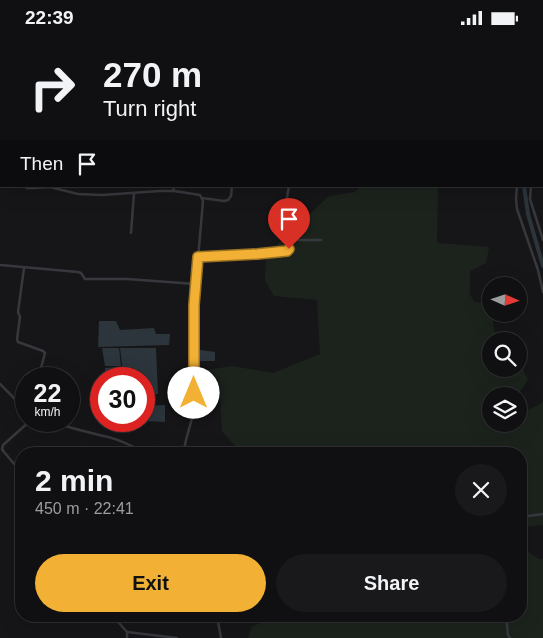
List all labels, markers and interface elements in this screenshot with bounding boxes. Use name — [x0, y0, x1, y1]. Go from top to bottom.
text: 22:39 — [25, 7, 74, 28]
icon: right — [20, 55, 85, 120]
text: 270 m — [103, 55, 202, 94]
text: Turn right — [103, 96, 196, 121]
icon: arrive — [73, 150, 101, 178]
text: Then — [20, 153, 63, 174]
pin — [268, 198, 310, 249]
icon: arrive — [275, 205, 303, 233]
north arrow — [482, 277, 528, 323]
map controls — [482, 277, 527, 432]
button: search — [482, 332, 527, 377]
position arrow — [167, 366, 219, 418]
speed limit sign: 30 — [90, 367, 155, 432]
text: 22 — [34, 379, 61, 407]
button: layers — [482, 387, 527, 432]
text: km/h — [34, 405, 61, 419]
text: 2 min — [35, 464, 113, 497]
button: close — [455, 464, 507, 516]
text: 450 m · 22:41 — [35, 500, 134, 517]
button: Exit — [35, 554, 266, 612]
button: Share — [276, 554, 507, 612]

